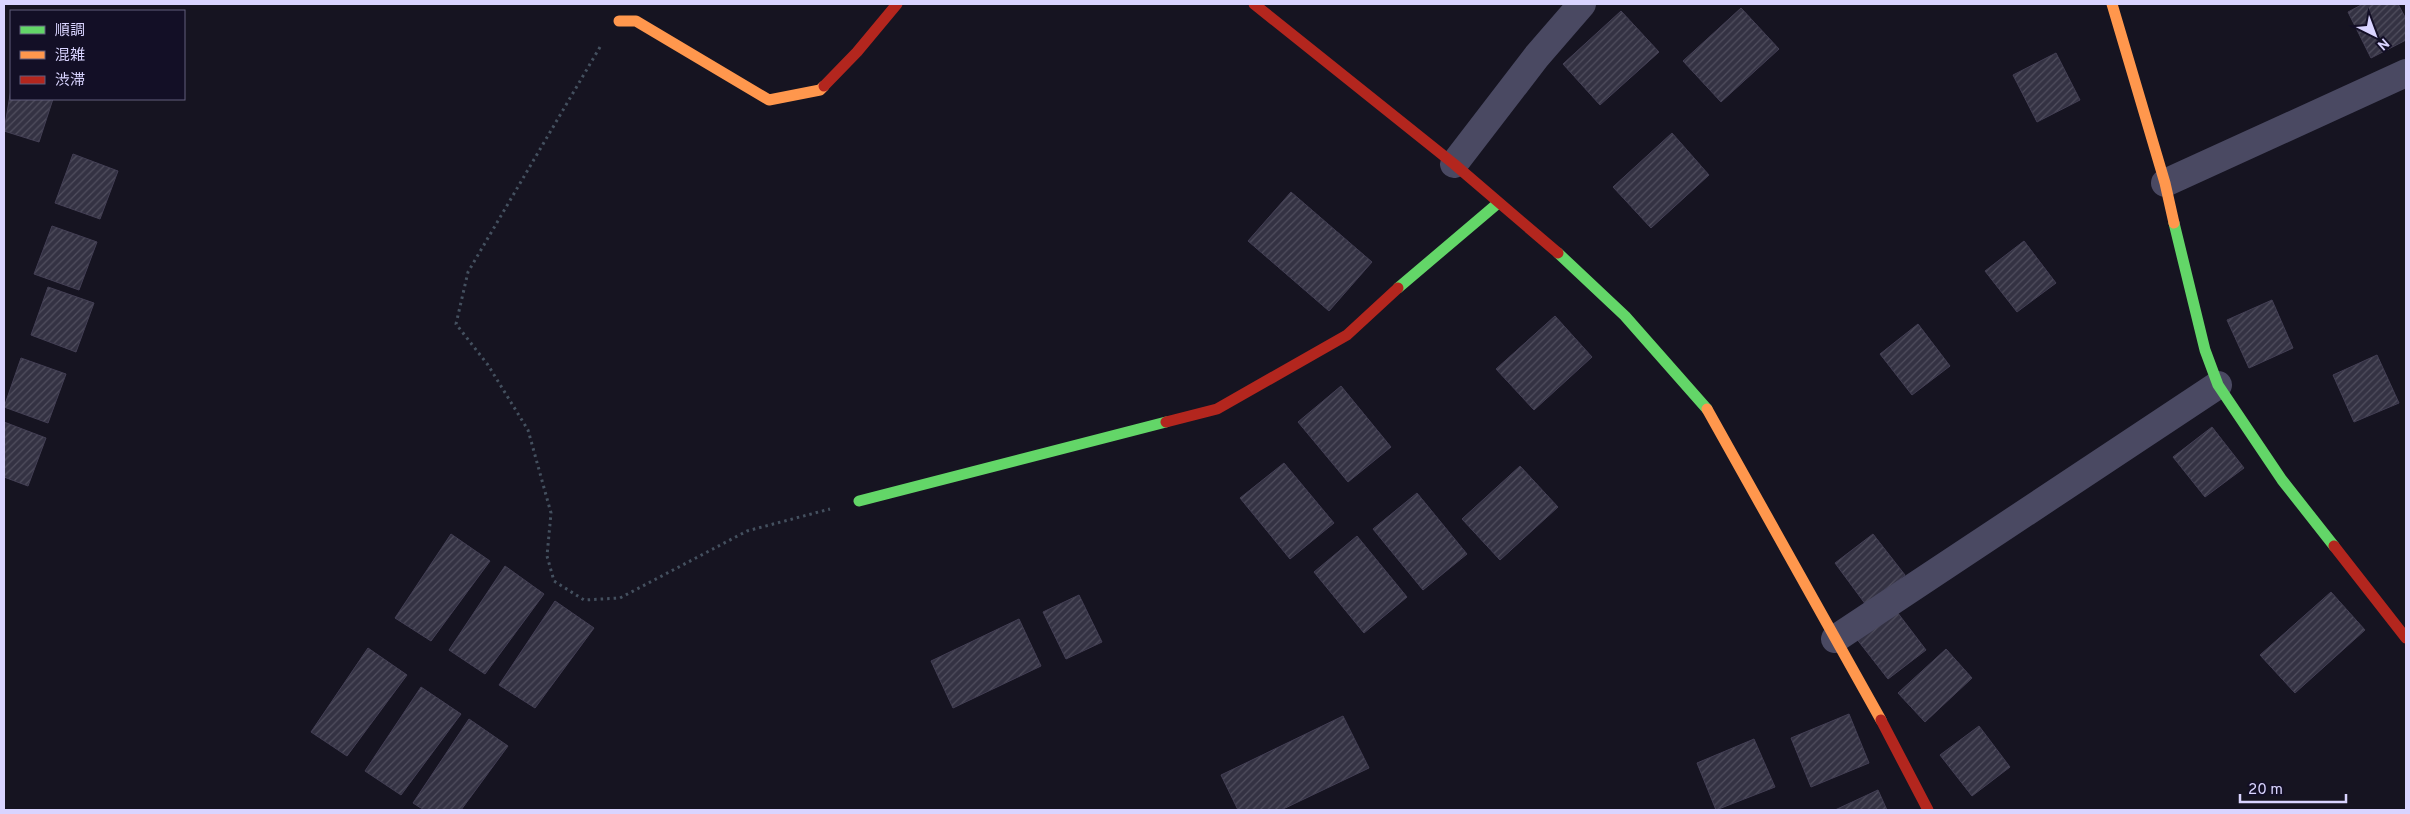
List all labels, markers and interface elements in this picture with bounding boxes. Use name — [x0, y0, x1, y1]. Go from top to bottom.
legend — [10, 10, 185, 100]
north arrow — [2350, 10, 2400, 60]
text: 順調 — [55, 22, 85, 41]
text: N — [2373, 34, 2392, 53]
text: 混雑 — [55, 47, 85, 66]
text: 渋滞 — [55, 72, 85, 91]
scale bar — [2240, 772, 2346, 804]
text: 20 m — [2248, 781, 2283, 800]

